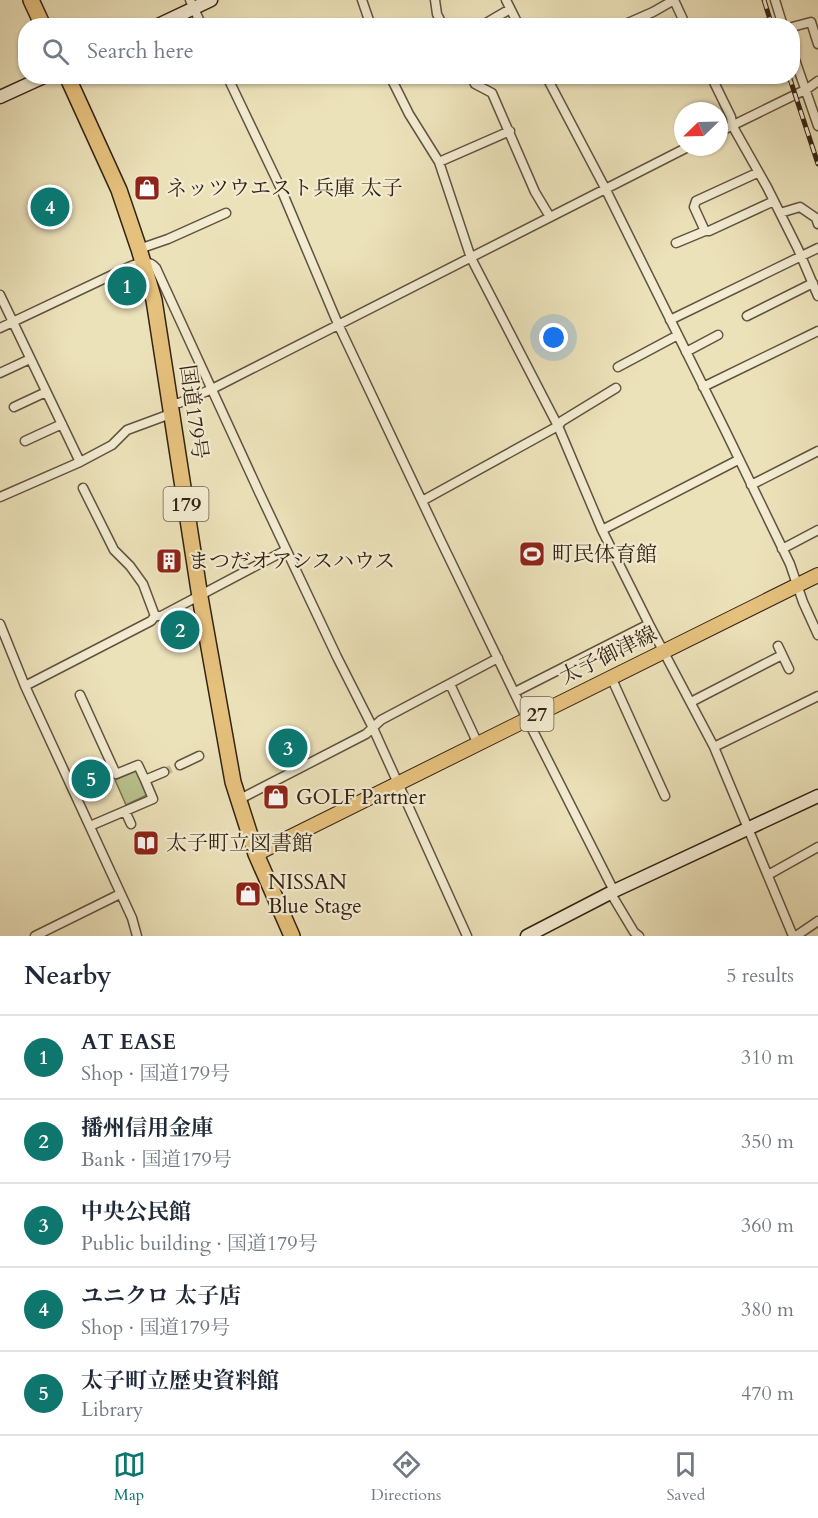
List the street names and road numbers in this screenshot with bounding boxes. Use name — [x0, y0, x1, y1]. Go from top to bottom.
street label: 国道179号 — [173, 363, 214, 461]
road number: 179 — [164, 487, 208, 521]
street label: 太子御津線 — [555, 619, 662, 691]
road number: 27 — [520, 697, 554, 731]

